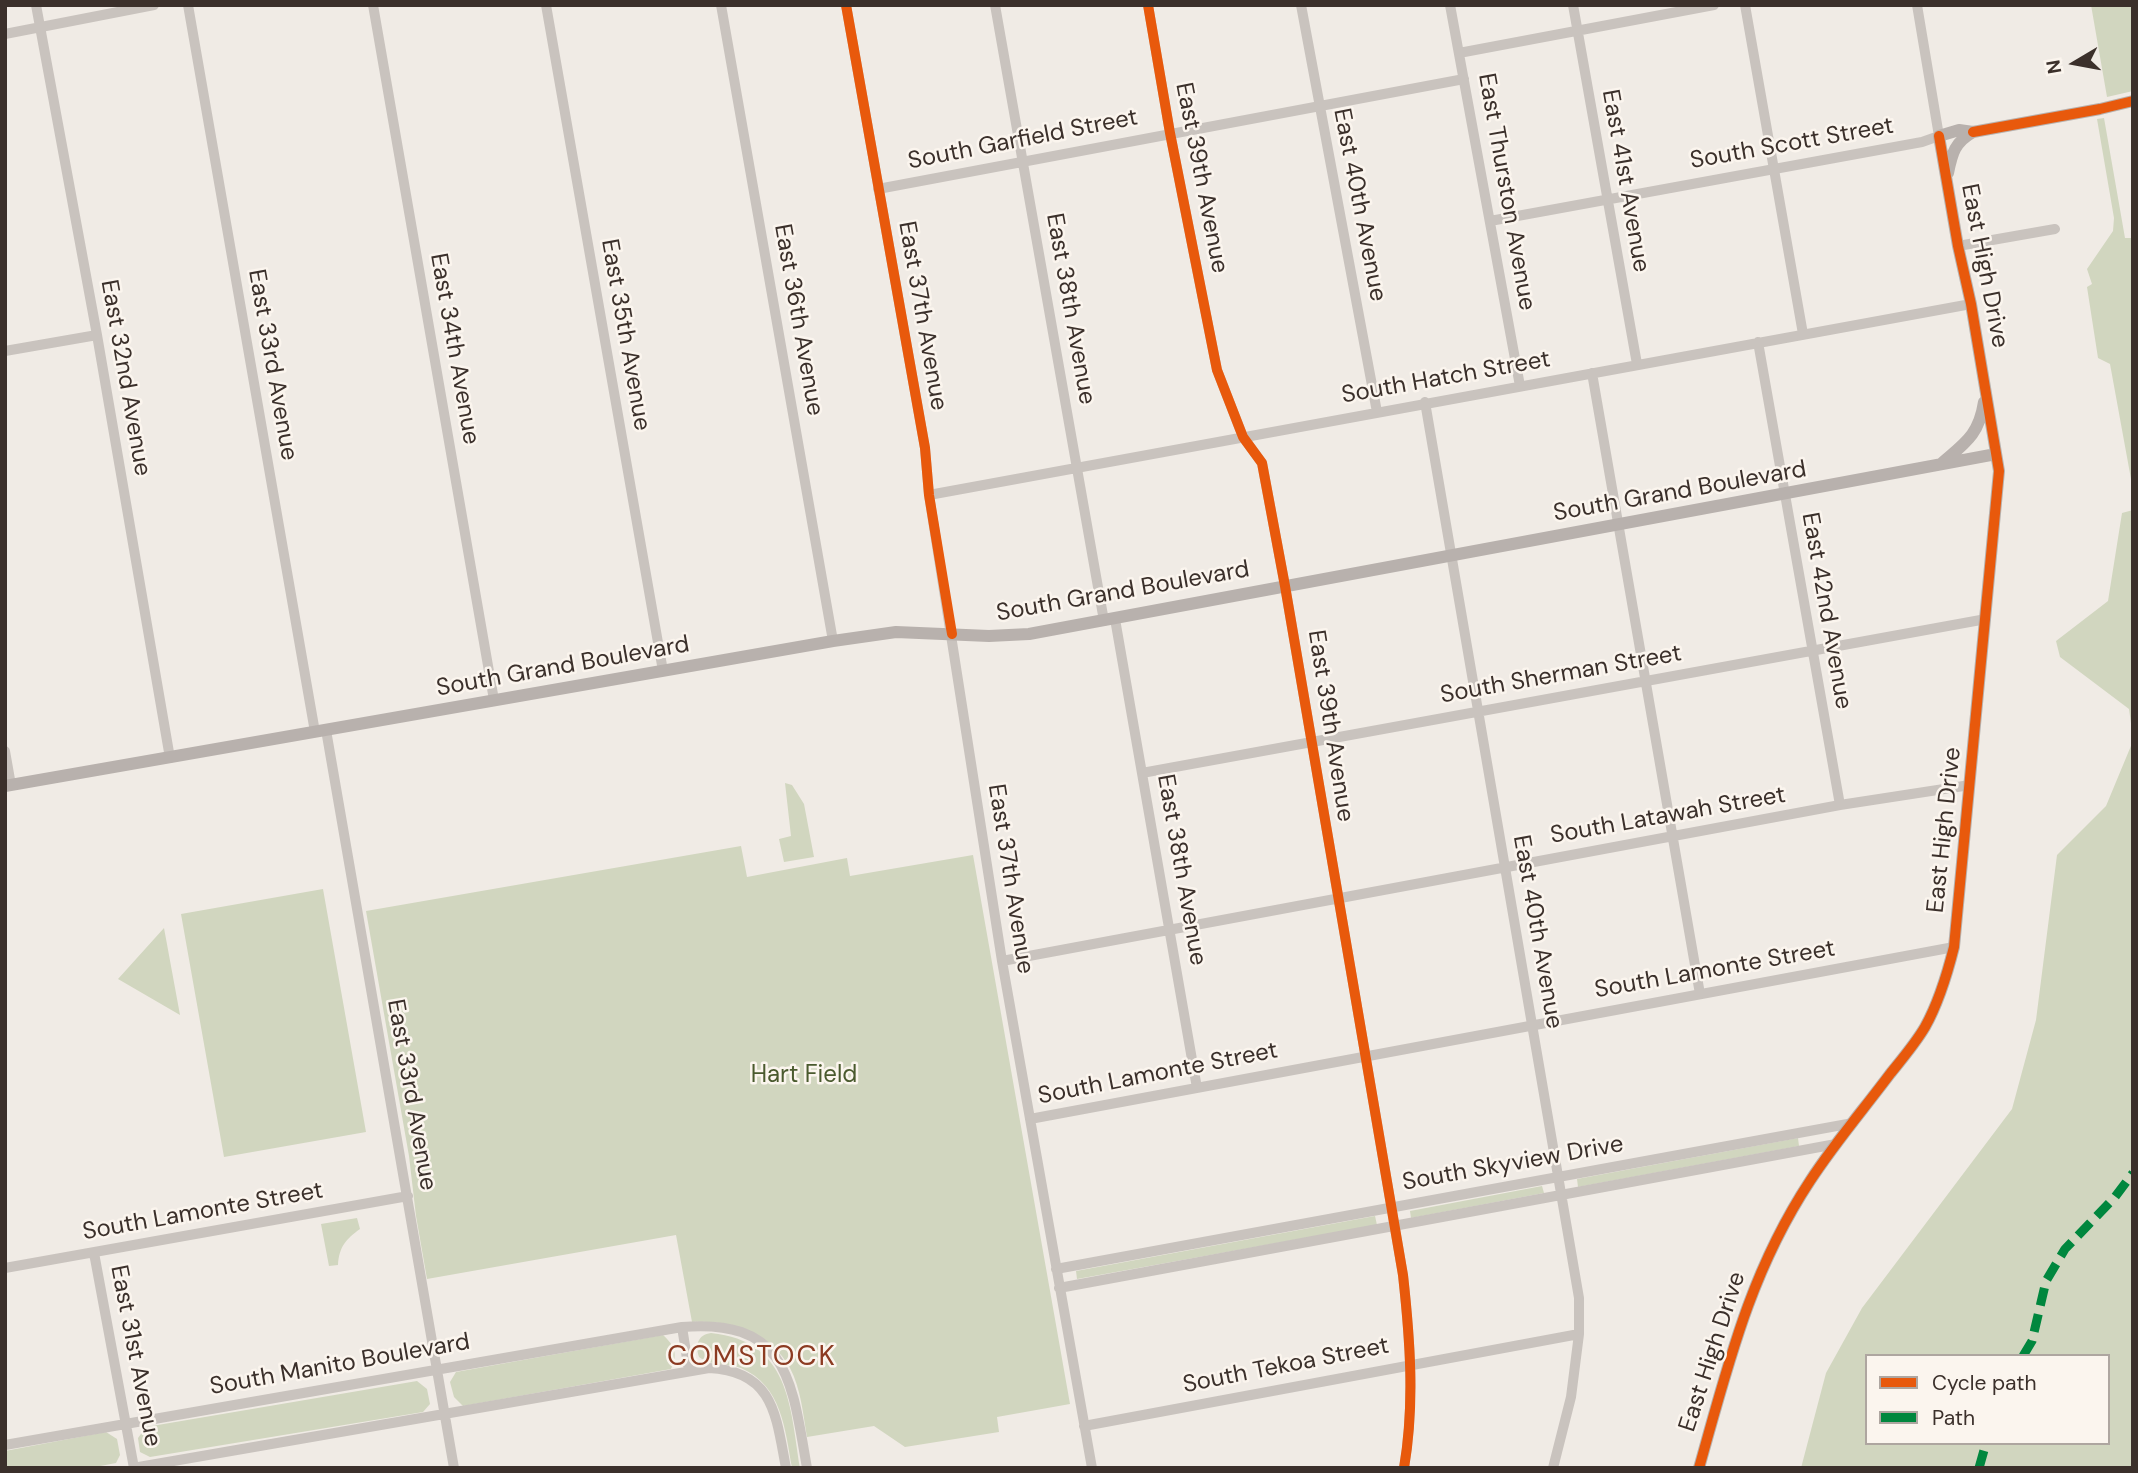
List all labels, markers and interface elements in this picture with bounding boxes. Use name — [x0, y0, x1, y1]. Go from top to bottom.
north arrow — [2040, 28, 2110, 98]
text: N — [2040, 58, 2067, 76]
street label: East Thurston Avenue — [1471, 71, 1541, 313]
street label: East 39th Avenue — [1168, 80, 1234, 276]
street label: East 41st Avenue — [1595, 87, 1655, 275]
street label: South Garfield Street — [906, 104, 1140, 176]
street label: East 40th Avenue — [1326, 106, 1392, 304]
street label: South Scott Street — [1688, 112, 1896, 176]
street label: East High Drive — [1954, 182, 2014, 350]
street label: East 38th Avenue — [1039, 211, 1101, 407]
street label: East 37th Avenue — [891, 219, 953, 413]
street label: East 36th Avenue — [767, 222, 829, 418]
street label: East 35th Avenue — [594, 237, 656, 433]
street label: East 34th Avenue — [423, 251, 485, 447]
street label: East 33rd Avenue — [241, 267, 303, 463]
street label: East 32nd Avenue — [94, 278, 156, 478]
street label: South Hatch Street — [1339, 345, 1553, 411]
street label: South Grand Boulevard — [1551, 456, 1809, 528]
street label: East 42nd Avenue — [1795, 510, 1857, 712]
street label: South Grand Boulevard — [994, 556, 1252, 628]
street label: East 39th Avenue — [1301, 628, 1359, 824]
street label: South Grand Boulevard — [434, 631, 692, 703]
street label: South Sherman Street — [1438, 640, 1684, 710]
street label: East High Drive — [1922, 746, 1968, 914]
street label: East 38th Avenue — [1150, 772, 1212, 968]
street label: South Latawah Street — [1548, 781, 1788, 851]
street label: East 37th Avenue — [981, 782, 1039, 976]
street label: East 40th Avenue — [1506, 833, 1568, 1031]
street label: South Lamonte Street — [1593, 935, 1837, 1005]
street label: East 33rd Avenue — [380, 997, 442, 1193]
street label: South Lamonte Street — [1036, 1037, 1280, 1111]
park label: Hart Field — [751, 1062, 857, 1090]
street label: South Skyview Drive — [1400, 1130, 1626, 1198]
street label: South Lamonte Street — [81, 1177, 325, 1247]
street label: East 31st Avenue — [103, 1263, 167, 1449]
street label: East High Drive — [1674, 1268, 1752, 1436]
street label: South Manito Boulevard — [208, 1328, 472, 1402]
street label: South Tekoa Street — [1180, 1332, 1392, 1400]
district label: COMSTOCK — [668, 1341, 836, 1375]
legend — [1865, 1354, 2110, 1445]
text: Cycle path — [1932, 1369, 2037, 1397]
text: Path — [1932, 1404, 1975, 1432]

